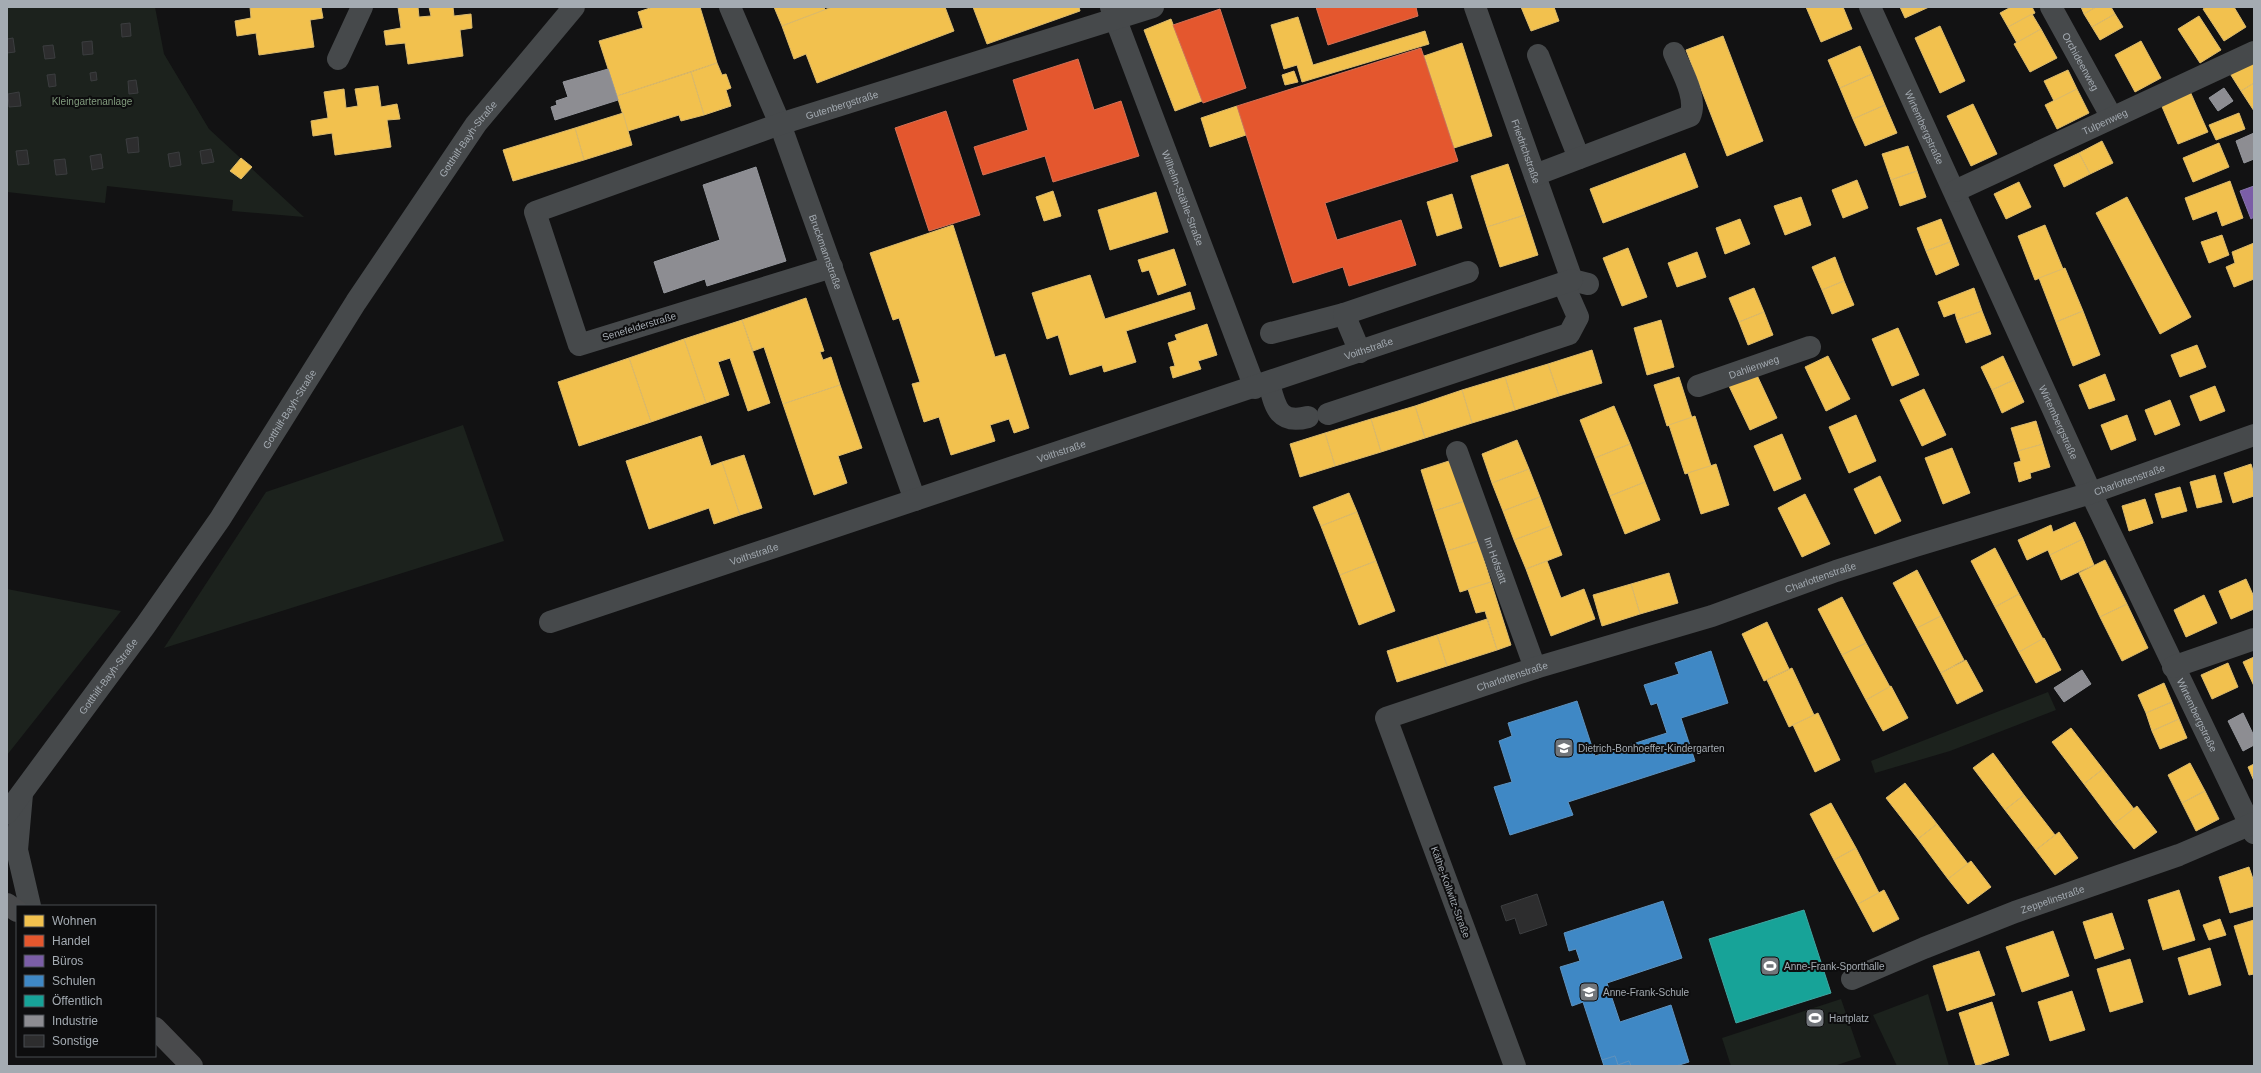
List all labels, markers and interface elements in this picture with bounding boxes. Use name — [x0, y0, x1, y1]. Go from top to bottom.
street label: Orchideenweg — [2060, 31, 2101, 92]
street label: Gutenbergstraße — [804, 88, 880, 122]
street label: Wirtembergstraße — [1903, 89, 1946, 167]
park label: Kleingartenanlage — [52, 96, 133, 107]
street label: Gotthilf-Bayh-Straße — [437, 98, 499, 179]
street label: Tulpenweg — [2080, 107, 2129, 137]
street label: Friedrichstraße — [1509, 118, 1542, 185]
street label: Wilhelm-Stähle-Straße — [1160, 149, 1206, 247]
street label: Bruckmannstraße — [807, 213, 844, 291]
street label: Senefelderstraße — [601, 310, 678, 343]
street label: Voithstraße — [1343, 335, 1395, 362]
street label: Dahlienweg — [1727, 353, 1780, 381]
street label: Gotthilf-Bayh-Straße — [261, 367, 319, 451]
street label: Wirtembergstraße — [2037, 384, 2080, 461]
street label: Voithstraße — [1036, 438, 1087, 465]
street label: Charlottenstraße — [2092, 462, 2167, 498]
street label: Im Hofstätt — [1482, 536, 1509, 585]
street label: Voithstraße — [728, 541, 780, 567]
street label: Charlottenstraße — [1784, 560, 1858, 595]
street label: Gotthilf-Bayh-Straße — [77, 636, 140, 716]
street label: Charlottenstraße — [1475, 659, 1550, 693]
street label: Wirtembergstraße — [2175, 677, 2219, 754]
school or university icon: Dietrich-Bonhoeffer-Kindergarten — [1553, 737, 1575, 759]
place label: Dietrich-Bonhoeffer-Kindergarten — [1578, 743, 1725, 754]
street label: Käthe-Kollwitz-Straße — [1429, 845, 1472, 940]
street label: Zeppelinstraße — [2019, 883, 2086, 916]
legend — [16, 905, 156, 1057]
text: Wohnen — [52, 914, 96, 928]
text: Handel — [52, 934, 90, 948]
text: Büros — [52, 954, 83, 968]
sports icon: Anne-Frank-Sporthalle — [1759, 955, 1781, 977]
place label: Anne-Frank-Sporthalle — [1784, 961, 1885, 972]
text: Schulen — [52, 974, 95, 988]
school or university icon: Anne-Frank-Schule — [1578, 981, 1600, 1003]
place label: Anne-Frank-Schule — [1603, 987, 1690, 998]
text: Öffentlich — [52, 994, 102, 1008]
sports icon: Hartplatz — [1804, 1007, 1826, 1029]
place label: Hartplatz — [1829, 1013, 1869, 1024]
text: Industrie — [52, 1014, 98, 1028]
text: Sonstige — [52, 1034, 99, 1048]

